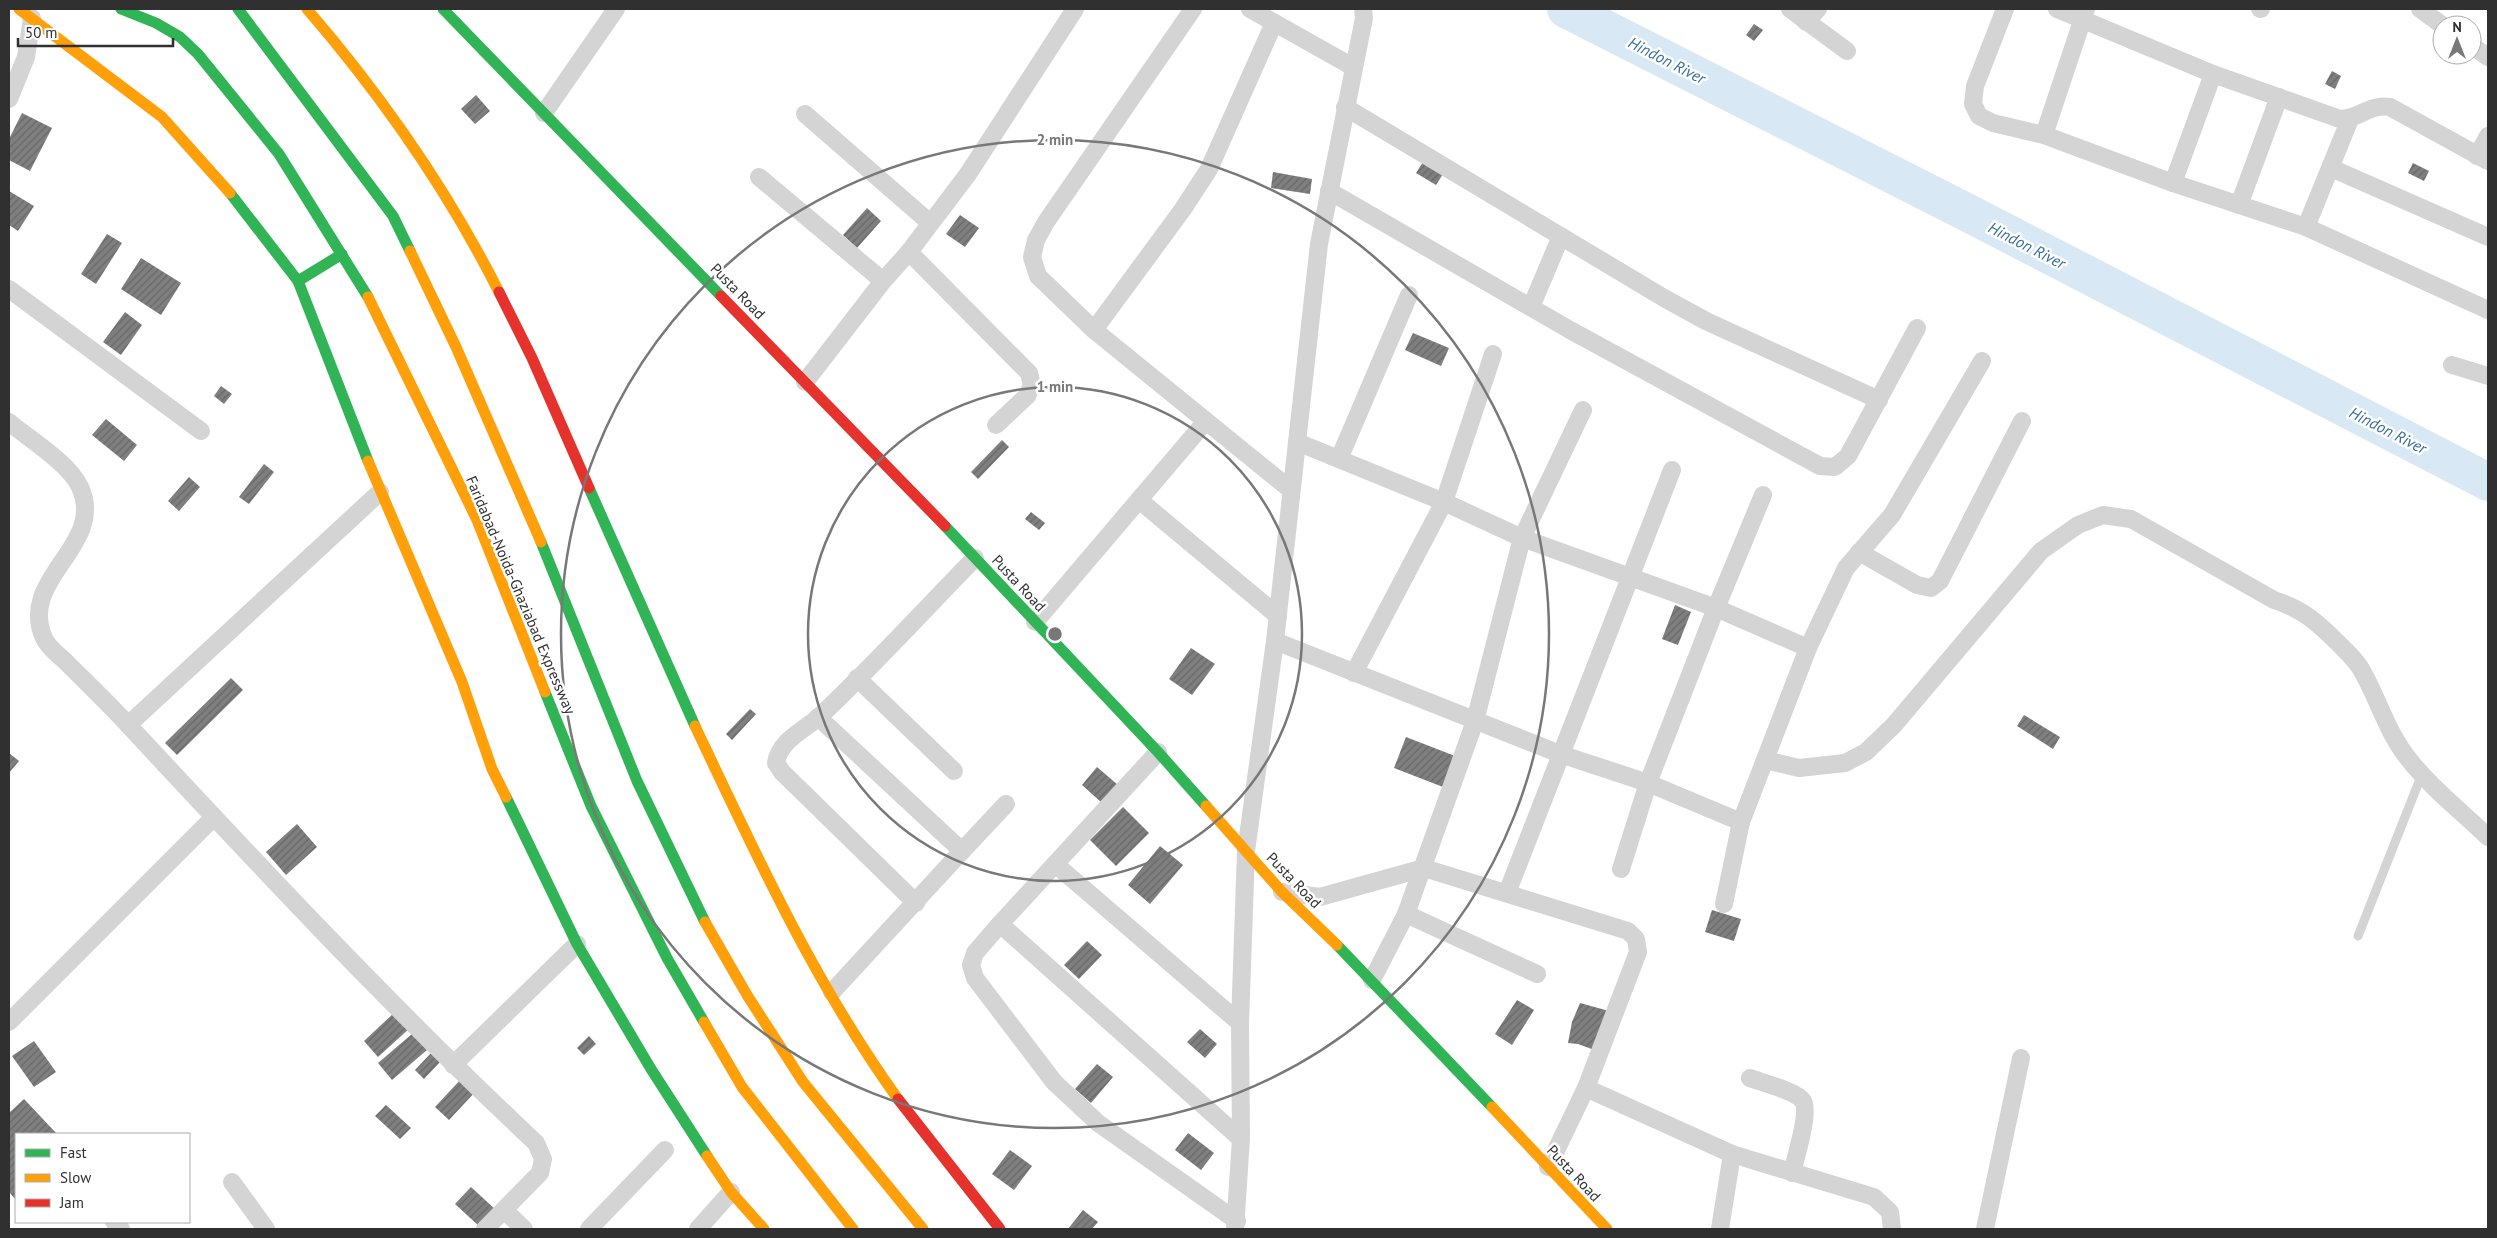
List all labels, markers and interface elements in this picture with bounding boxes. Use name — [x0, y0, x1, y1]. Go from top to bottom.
scale bar — [18, 15, 172, 47]
north arrow — [2432, 15, 2482, 65]
text: N — [2452, 18, 2462, 36]
text: 50 m — [25, 23, 58, 42]
water label: Hindon River — [1625, 32, 1711, 89]
text: 2 min — [1037, 130, 1073, 149]
water label: Hindon River — [1985, 217, 2071, 274]
street label: Pusta Road — [707, 259, 769, 323]
text: 1 min — [1037, 377, 1073, 396]
water label: Hindon River — [2346, 402, 2432, 459]
street label: Faridabad-Noida-Ghaziabad Expressway — [462, 473, 580, 717]
street label: Pusta Road — [988, 551, 1050, 615]
centre of rings — [1046, 625, 1064, 643]
street label: Pusta Road — [1263, 848, 1325, 912]
legend — [15, 1133, 190, 1223]
street label: Pusta Road — [1543, 1141, 1605, 1205]
text: Fast — [60, 1143, 87, 1162]
text: Slow — [60, 1168, 91, 1187]
text: Jam — [59, 1193, 84, 1212]

